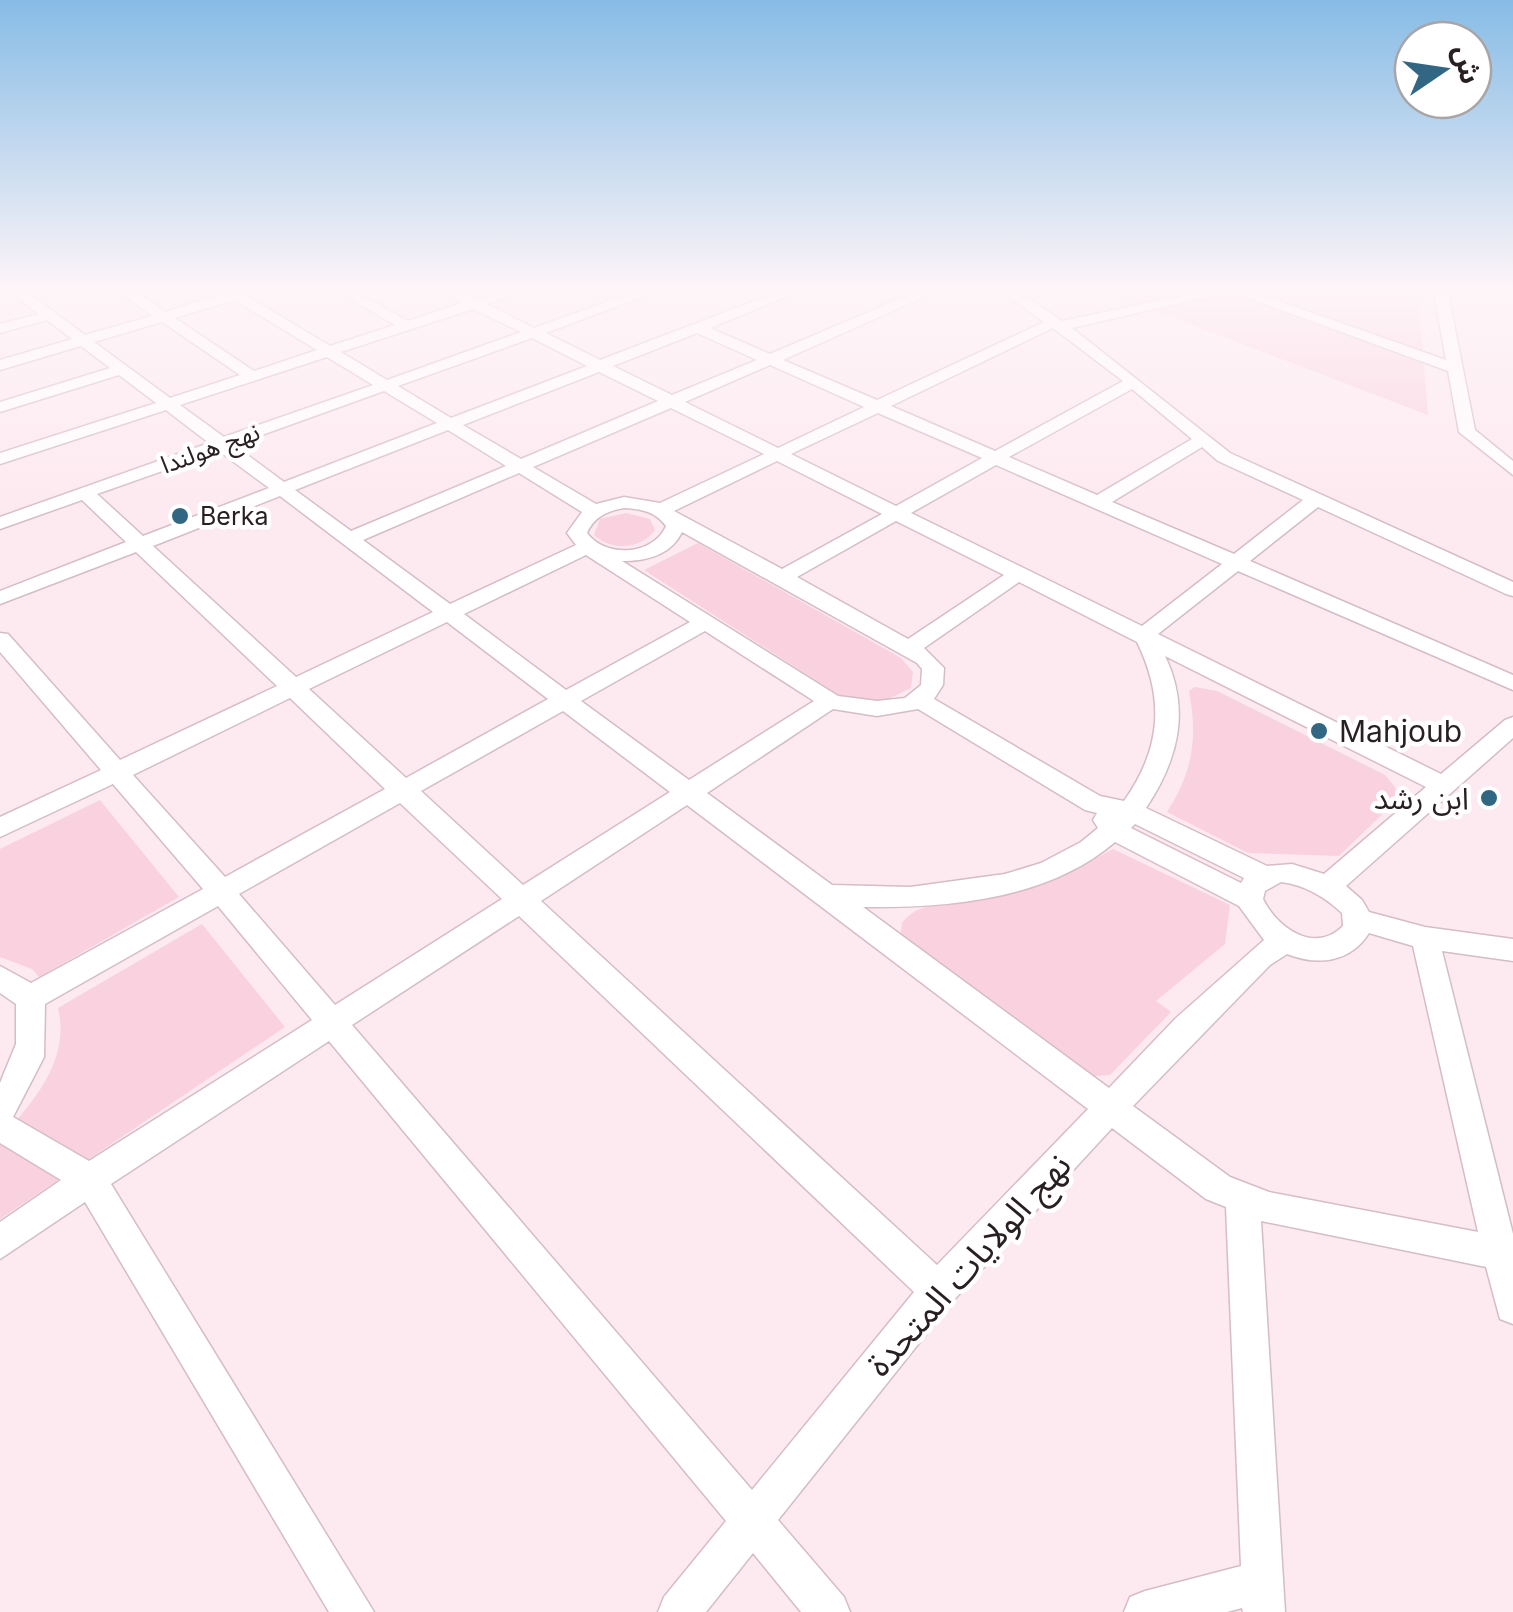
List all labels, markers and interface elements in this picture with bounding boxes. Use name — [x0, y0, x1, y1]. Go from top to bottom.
north arrow — [1393, 20, 1493, 120]
text: ش — [1446, 42, 1488, 87]
street label: نهج هولندا — [156, 416, 265, 483]
place label: Berka — [200, 501, 269, 531]
marker: Berka — [169, 505, 191, 527]
place label: Mahjoub — [1339, 713, 1462, 749]
marker: Mahjoub — [1308, 720, 1330, 742]
place label: ابن رشد — [1374, 780, 1469, 816]
marker: ابن رشد — [1478, 787, 1500, 809]
street label: نهج الولايات المتحدة — [857, 1144, 1083, 1388]

